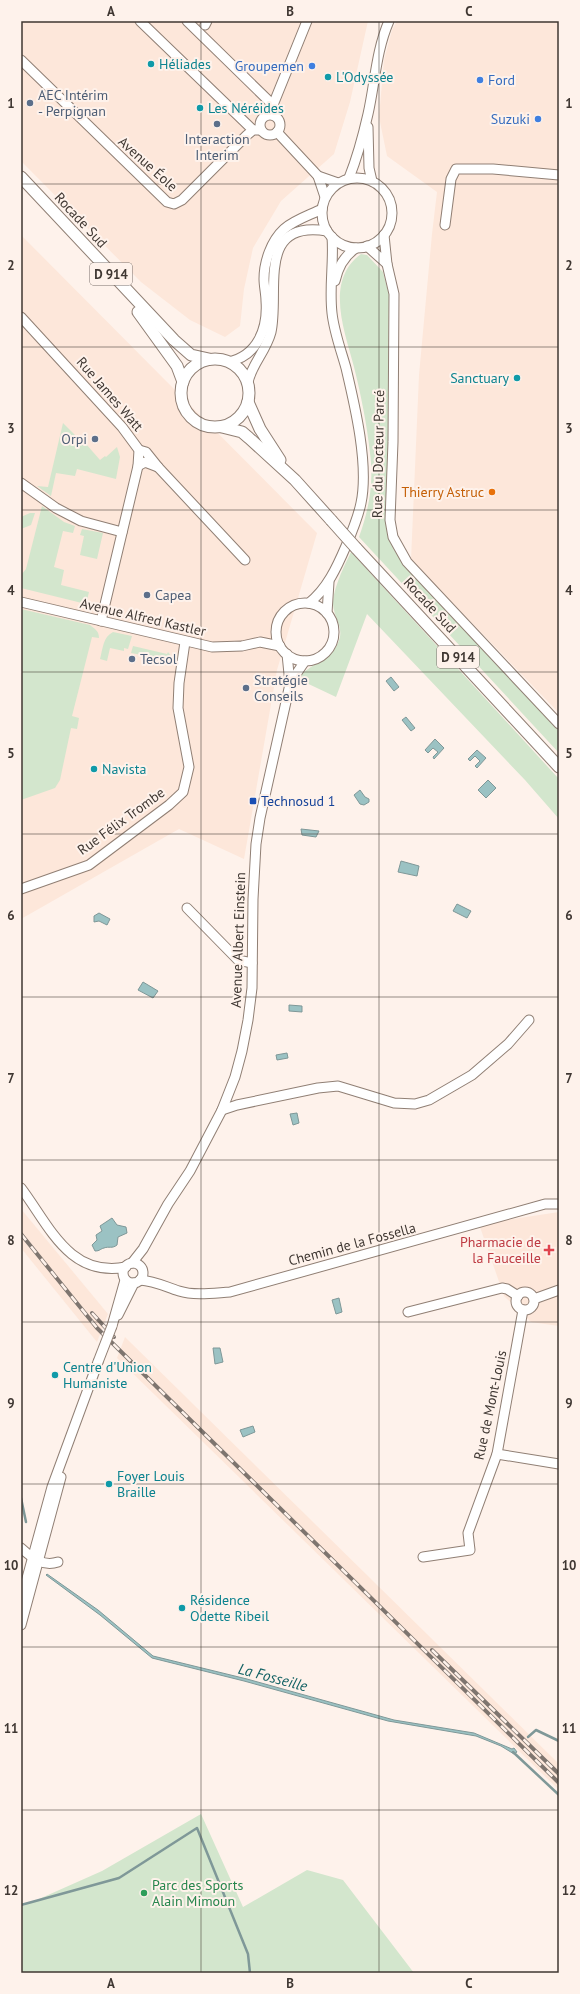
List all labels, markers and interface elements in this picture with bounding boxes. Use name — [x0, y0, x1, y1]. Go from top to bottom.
text: A — [107, 3, 115, 20]
text: B — [286, 3, 294, 20]
text: C — [465, 3, 473, 20]
place label: Héliades — [159, 55, 211, 73]
place label: Groupemen — [235, 57, 304, 75]
marker: Héliades — [146, 59, 156, 69]
marker: Groupemen — [307, 61, 317, 71]
place label: L'Odyssée — [336, 68, 393, 86]
place label: Ford — [488, 71, 515, 89]
marker: L'Odyssée — [323, 72, 333, 82]
marker: Ford — [475, 75, 485, 85]
place label: AEC Intérim - Perpignan — [38, 86, 108, 120]
text: 1 — [7, 95, 15, 112]
text: 1 — [565, 95, 573, 112]
marker: AEC Intérim - Perpignan — [25, 98, 35, 108]
place label: Les Néréides — [208, 99, 284, 117]
marker: Les Néréides — [195, 103, 205, 113]
place label: Suzuki — [491, 110, 530, 128]
marker: Suzuki — [533, 114, 543, 124]
marker: Interaction Interim — [212, 119, 222, 129]
place label: Interaction Interim — [184, 130, 250, 164]
street label: Avenue Éole — [115, 133, 181, 195]
street label: Rocade Sud — [51, 189, 111, 251]
text: 2 — [7, 257, 15, 274]
text: 2 — [565, 257, 573, 274]
road number: D 914 — [90, 263, 132, 285]
street label: Rue James Watt — [73, 353, 147, 435]
place label: Sanctuary — [450, 369, 509, 387]
marker: Sanctuary — [512, 373, 522, 383]
street label: Rue du Docteur Parcé — [368, 390, 388, 518]
text: 3 — [7, 420, 15, 437]
text: 3 — [565, 420, 573, 437]
place label: Orpi — [61, 430, 87, 448]
marker: Orpi — [90, 434, 100, 444]
place label: Thierry Astruc — [401, 483, 484, 501]
marker: Thierry Astruc — [487, 487, 497, 497]
street label: Rocade Sud — [400, 574, 460, 636]
text: 4 — [7, 582, 15, 599]
text: 4 — [565, 582, 573, 599]
place label: Capea — [155, 586, 191, 604]
marker: Capea — [142, 590, 152, 600]
street label: Avenue Alfred Kastler — [78, 594, 208, 640]
road number: D 914 — [437, 646, 479, 668]
place label: Tecsol — [140, 650, 177, 668]
marker: Tecsol — [127, 654, 137, 664]
place label: Stratégie Conseils — [254, 671, 308, 705]
marker: Stratégie Conseils — [241, 683, 251, 693]
text: 5 — [7, 745, 15, 762]
text: 5 — [565, 745, 573, 762]
place label: Navista — [102, 760, 147, 778]
marker: Navista — [89, 764, 99, 774]
street label: Rue Félix Trombe — [74, 783, 168, 859]
place label: Technosud 1 — [261, 792, 335, 810]
marker: Technosud 1 — [248, 796, 258, 806]
street label: Avenue Albert Einstein — [227, 872, 249, 1008]
text: 6 — [7, 907, 15, 924]
text: 6 — [565, 907, 573, 924]
text: 7 — [7, 1070, 15, 1087]
text: 7 — [565, 1070, 573, 1087]
street label: Chemin de la Fossella — [286, 1218, 418, 1270]
text: 8 — [7, 1232, 15, 1249]
text: 8 — [565, 1232, 573, 1249]
place label: Pharmacie de la Fauceille — [460, 1233, 541, 1267]
marker: Pharmacie de la Fauceille — [544, 1245, 554, 1255]
street label: Rue de Mont-Louis — [470, 1348, 510, 1461]
place label: Centre d'Union Humaniste — [63, 1358, 152, 1392]
marker: Centre d'Union Humaniste — [50, 1370, 60, 1380]
text: 9 — [7, 1395, 15, 1412]
text: 9 — [565, 1395, 573, 1412]
place label: Foyer Louis Braille — [117, 1467, 185, 1501]
marker: Foyer Louis Braille — [104, 1479, 114, 1489]
text: 10 — [4, 1557, 18, 1574]
text: 10 — [562, 1557, 576, 1574]
place label: Résidence Odette Ribeil — [190, 1591, 269, 1625]
marker: Résidence Odette Ribeil — [177, 1603, 187, 1613]
water label: La Fosseille — [236, 1659, 310, 1695]
text: 11 — [4, 1720, 18, 1737]
text: 11 — [562, 1720, 576, 1737]
place label: Parc des Sports Alain Mimoun — [152, 1876, 243, 1910]
text: 12 — [4, 1882, 18, 1899]
text: 12 — [562, 1882, 576, 1899]
marker: Parc des Sports Alain Mimoun — [139, 1888, 149, 1898]
text: A — [107, 1975, 115, 1992]
text: B — [286, 1975, 294, 1992]
text: C — [465, 1975, 473, 1992]

